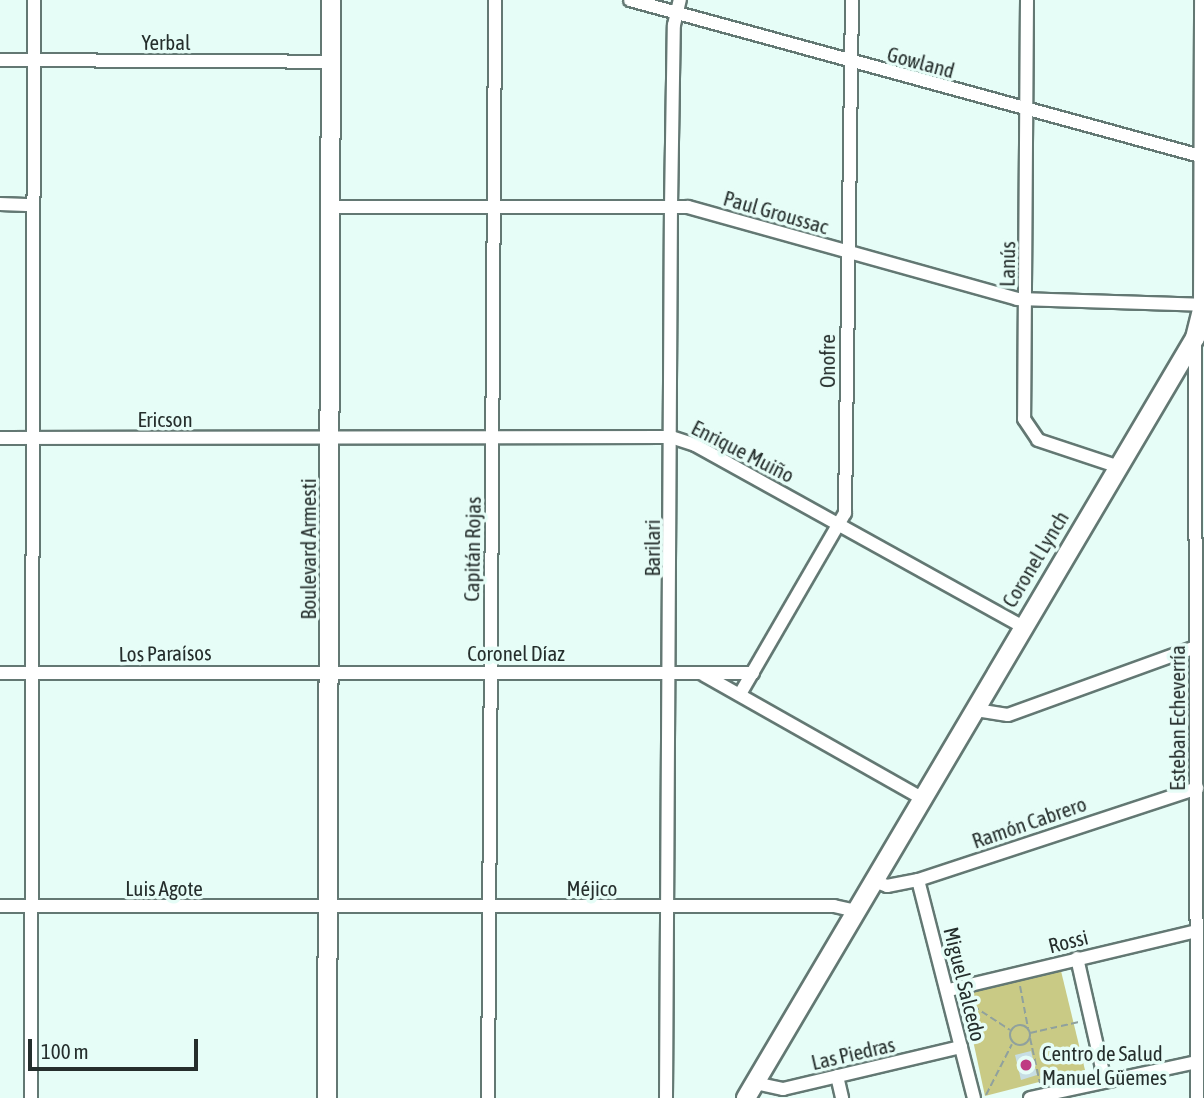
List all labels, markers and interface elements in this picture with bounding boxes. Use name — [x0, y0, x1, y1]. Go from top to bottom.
street label: Yerbal — [141, 29, 191, 55]
street label: Gowland — [885, 41, 957, 83]
street label: Paul Groussac — [721, 185, 831, 239]
street label: Lanús — [994, 241, 1020, 287]
street label: Onofre — [814, 334, 840, 388]
street label: Ericson — [137, 406, 193, 432]
street label: Enrique Muiño — [687, 414, 799, 488]
street label: Boulevard Armesti — [295, 478, 321, 620]
street label: Capitán Rojas — [458, 496, 486, 602]
street label: Coronel Lynch — [996, 506, 1074, 612]
street label: Barilari — [639, 519, 665, 577]
street label: Los Paraísos — [118, 640, 212, 666]
street label: Coronel Díaz — [467, 640, 565, 666]
street label: Esteban Echeverría — [1164, 645, 1190, 791]
street label: Ramón Cabrero — [969, 791, 1089, 853]
street label: Luis Agote — [125, 875, 203, 901]
street label: Méjico — [567, 875, 617, 901]
street label: Miguel Salcedo — [939, 924, 991, 1044]
street label: Rossi — [1046, 924, 1090, 958]
scale bar — [32, 1024, 201, 1068]
street label: Las Piedras — [809, 1031, 897, 1075]
text: 100 m — [41, 1039, 89, 1063]
place label: Centro de Salud Manuel Güemes — [1042, 1040, 1167, 1090]
marker: Centro de Salud Manuel Güemes — [1016, 1055, 1036, 1075]

